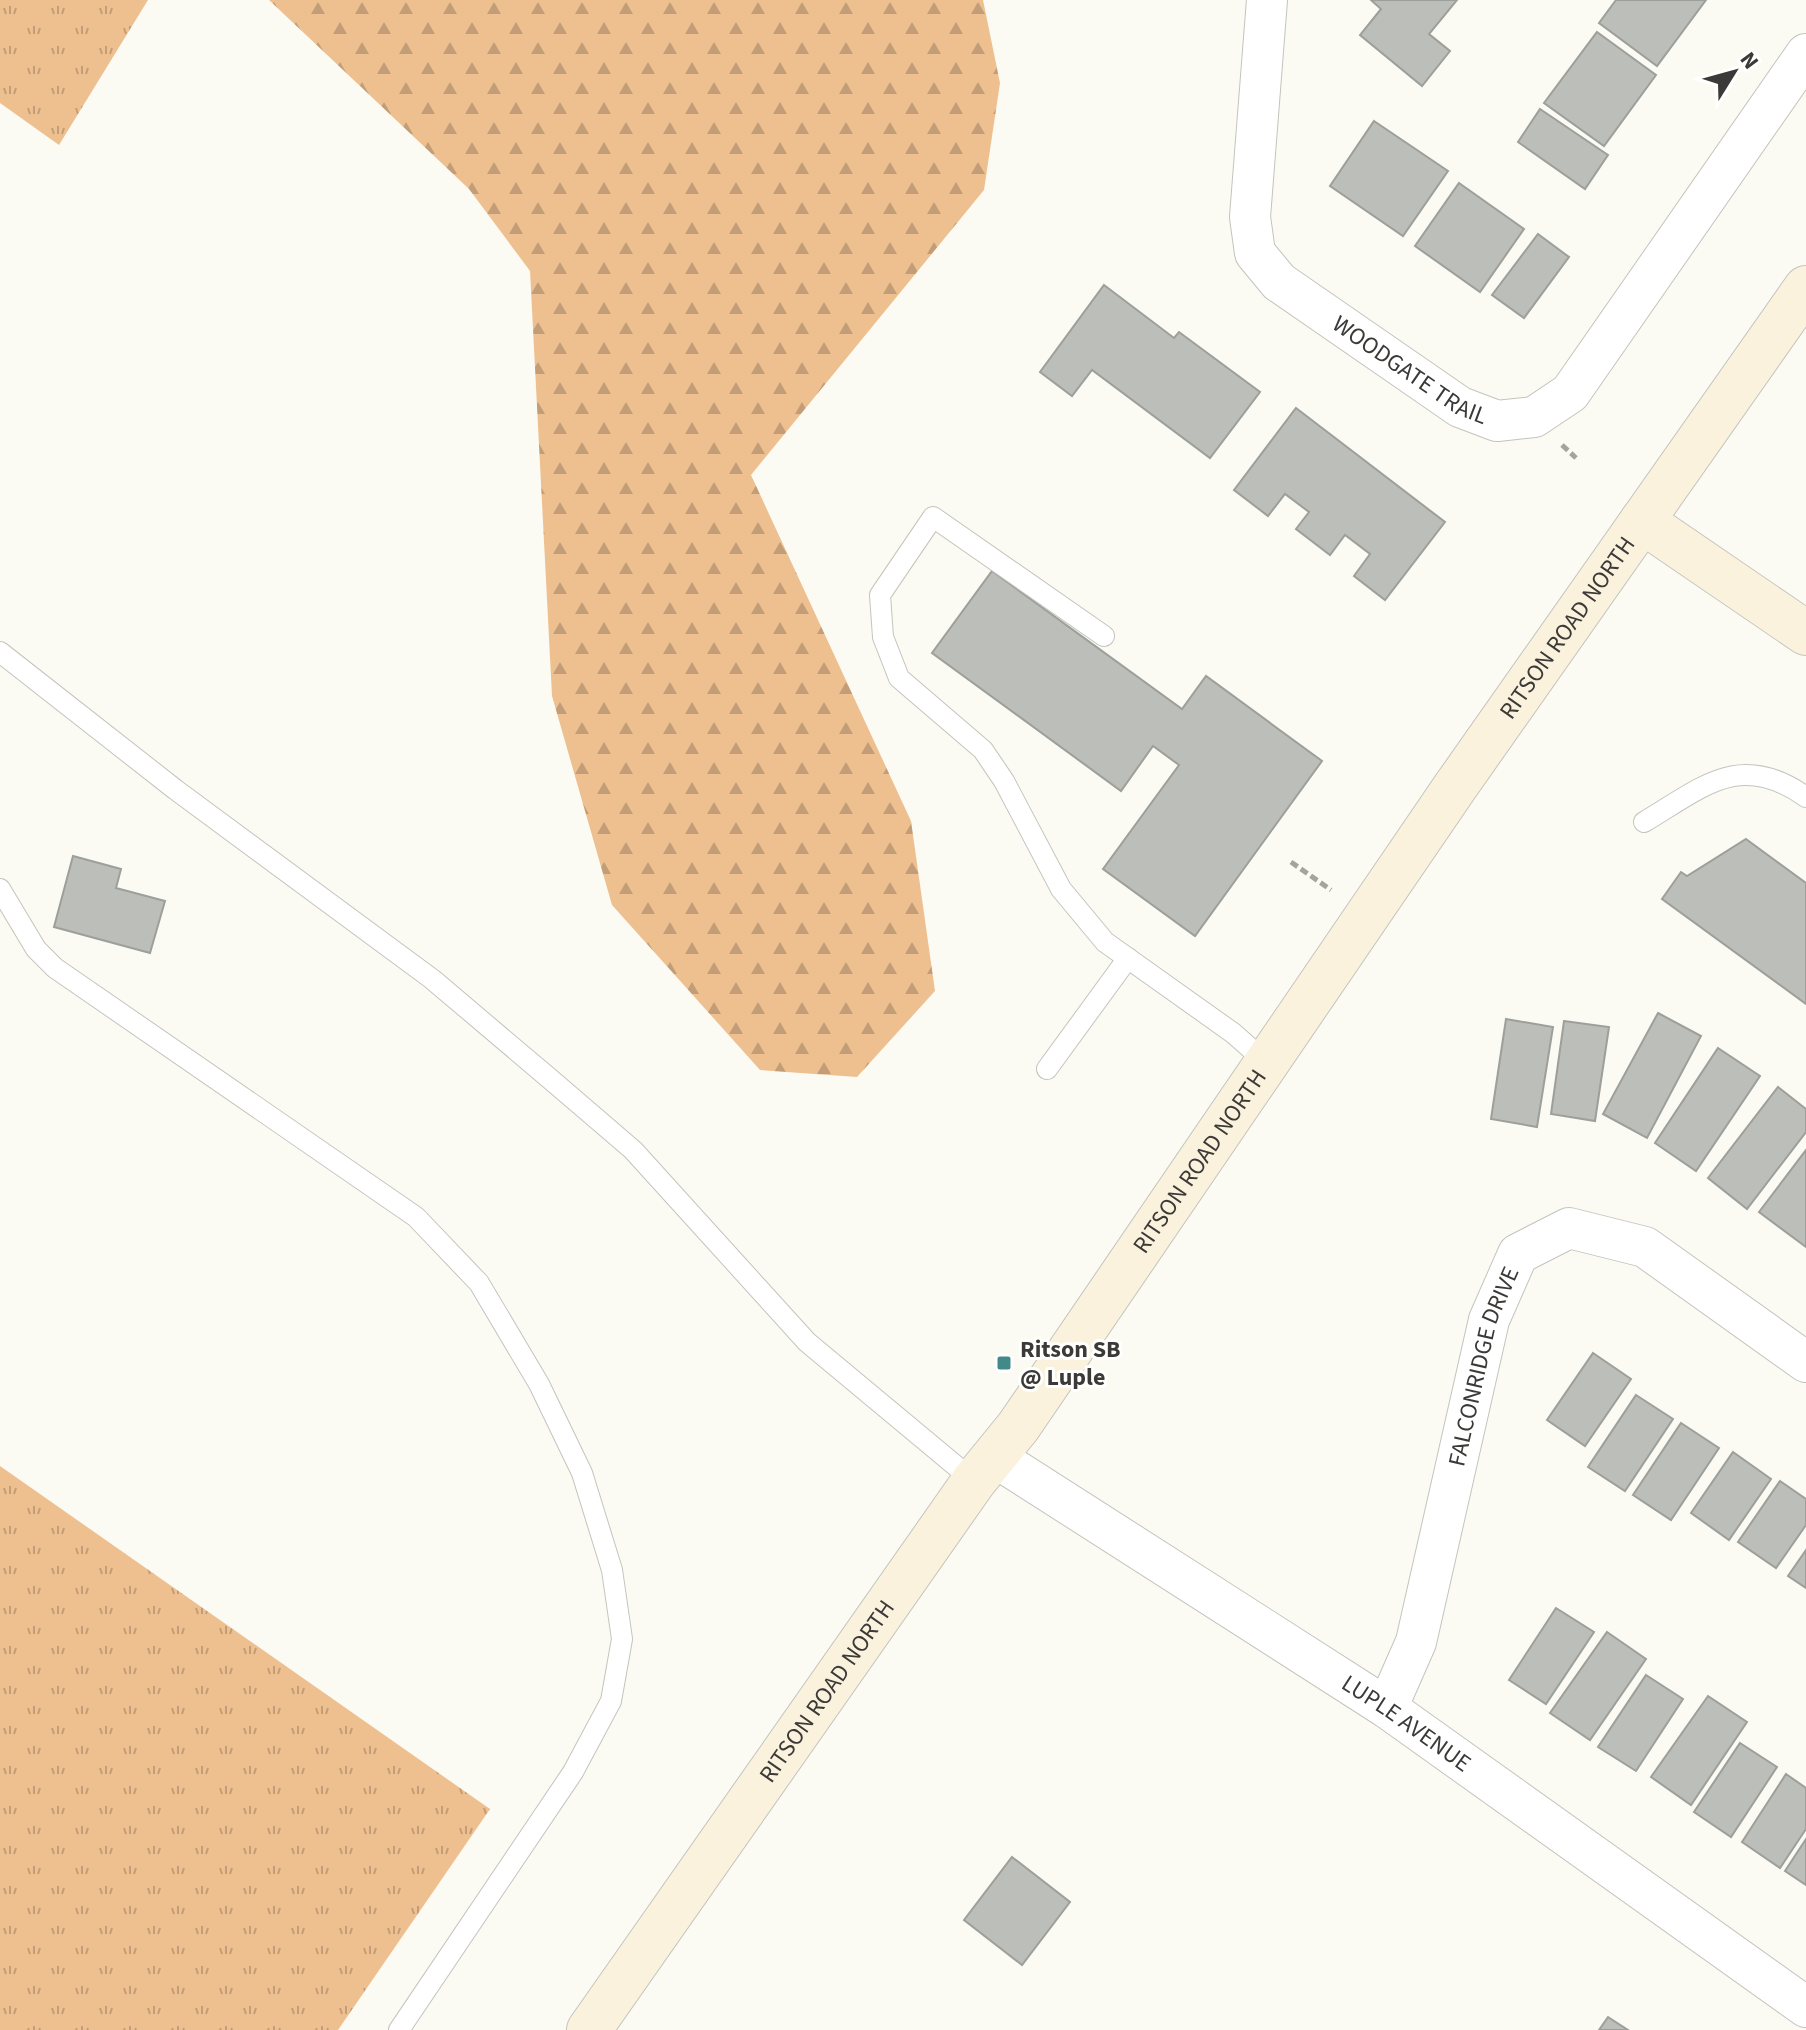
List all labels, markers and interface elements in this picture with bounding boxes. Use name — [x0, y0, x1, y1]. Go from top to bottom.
north arrow — [1694, 32, 1774, 112]
text: N — [1732, 45, 1766, 76]
street label: WOODGATE TRAIL — [1325, 307, 1493, 434]
street label: RITSON ROAD NORTH — [1491, 529, 1644, 726]
street label: RITSON ROAD NORTH — [1124, 1062, 1275, 1261]
street label: FALCONRIDGE DRIVE — [1439, 1261, 1528, 1470]
place label: Ritson SB @ Luple — [1020, 1332, 1121, 1395]
marker: Ritson SB @ Luple — [995, 1354, 1013, 1372]
street label: RITSON ROAD NORTH — [751, 1593, 904, 1790]
street label: LUPLE AVENUE — [1335, 1666, 1478, 1781]

